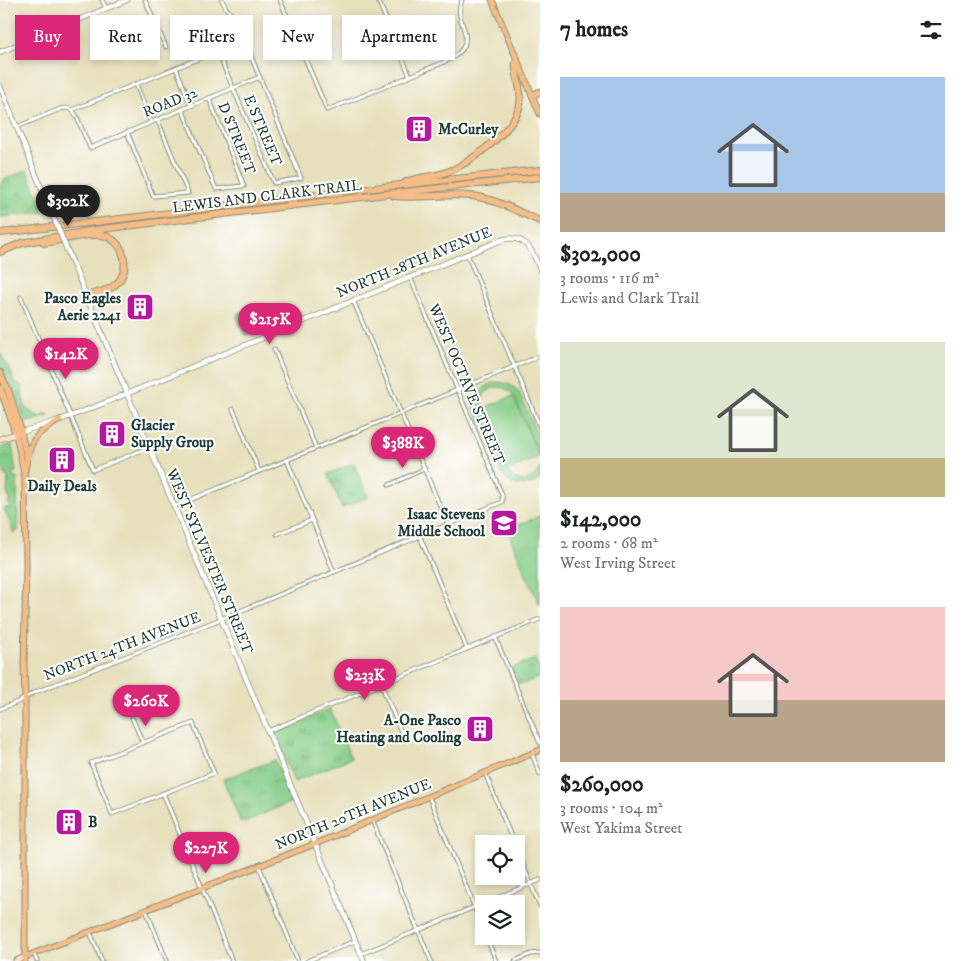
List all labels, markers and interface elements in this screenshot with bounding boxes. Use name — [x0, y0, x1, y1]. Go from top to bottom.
chip: Buy — [15, 15, 80, 60]
chip: Rent — [90, 15, 160, 60]
chip: Filters — [170, 15, 253, 60]
chip: New — [263, 15, 332, 60]
chip: Apartment — [342, 15, 455, 60]
icon: filters — [917, 16, 945, 44]
text: 7 homes — [560, 17, 628, 43]
street label: ROAD 32 — [140, 83, 201, 122]
street label: E STREET — [239, 92, 286, 169]
street label: D STREET — [213, 99, 260, 178]
icon: home — [708, 110, 798, 200]
building icon: McCurley — [404, 114, 434, 144]
place label: McCurley — [438, 120, 499, 139]
street label: LEWIS AND CLARK TRAIL — [171, 175, 363, 218]
pin: $302K — [33, 184, 103, 227]
text: $302K — [47, 191, 89, 211]
street label: NORTH 28TH AVENUE — [334, 222, 495, 302]
text: $302,000 — [560, 242, 641, 268]
text: 3 rooms · 116 m² — [560, 268, 659, 288]
text: Lewis and Clark Trail — [560, 288, 699, 308]
place label: Pasco Eagles Aerie 2241 — [44, 289, 121, 325]
building icon: Pasco Eagles Aerie 2241 — [125, 292, 155, 322]
street label: WEST OCTAVE STREET — [424, 300, 509, 468]
pin: $215K — [235, 302, 305, 345]
text: $215K — [249, 309, 291, 329]
pin: $142K — [31, 338, 101, 380]
text: $142K — [45, 344, 87, 364]
icon: home — [708, 375, 798, 465]
place label: Glacier Supply Group — [131, 416, 214, 452]
building icon: Glacier Supply Group — [97, 419, 127, 449]
pin: $388K — [368, 426, 438, 469]
text: $388K — [382, 433, 424, 453]
building icon: Daily Deals — [47, 445, 77, 475]
street label: WEST SYLVESTER STREET — [161, 465, 257, 657]
place label: Daily Deals — [27, 477, 97, 496]
place label: Isaac Stevens Middle School — [397, 505, 485, 541]
text: $142,000 — [560, 507, 641, 533]
school or university icon: Isaac Stevens Middle School — [489, 508, 519, 538]
text: 2 rooms · 68 m² — [560, 533, 657, 553]
text: West Irving Street — [560, 553, 676, 573]
street label: NORTH 24TH AVENUE — [41, 608, 204, 685]
icon: home — [708, 640, 798, 730]
pin: $233K — [330, 658, 400, 701]
text: $233K — [345, 665, 385, 685]
pin: $260K — [111, 684, 181, 727]
text: $260K — [124, 691, 168, 711]
place label: A-One Pasco Heating and Cooling — [336, 711, 462, 747]
building icon: A-One Pasco Heating and Cooling — [465, 714, 495, 744]
text: $260,000 — [560, 772, 644, 798]
street label: NORTH 20TH AVENUE — [273, 774, 434, 854]
text: 3 rooms · 104 m² — [560, 798, 663, 818]
building icon: B — [54, 807, 84, 837]
place label: B — [88, 813, 98, 832]
text: West Yakima Street — [560, 818, 682, 838]
pin: $227K — [171, 832, 241, 874]
map controls — [475, 835, 525, 945]
button: locate — [475, 835, 525, 885]
text: $227K — [184, 838, 228, 858]
button: layers — [475, 895, 525, 945]

